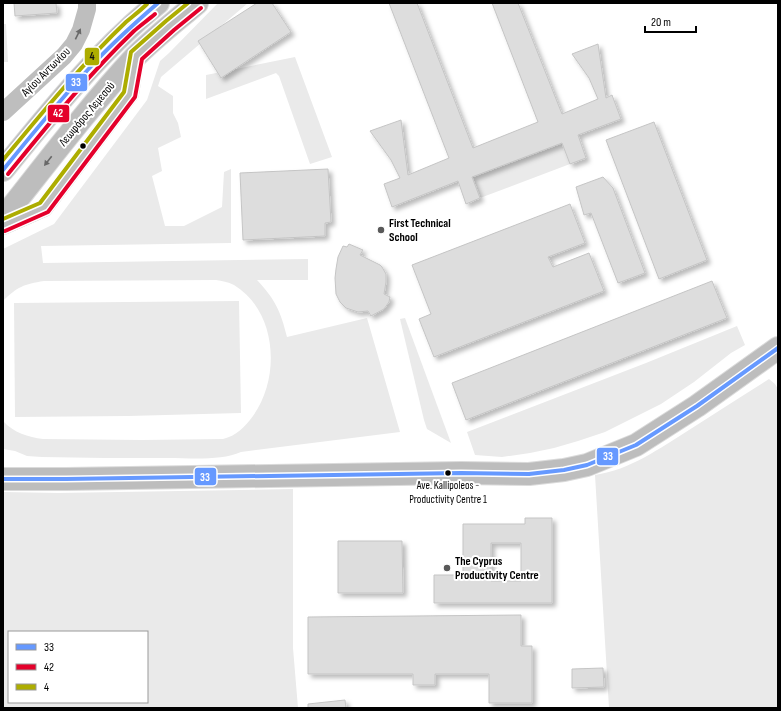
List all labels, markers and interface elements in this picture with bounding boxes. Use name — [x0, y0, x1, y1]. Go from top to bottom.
scale bar — [645, 8, 696, 34]
text: 20 m — [651, 15, 671, 30]
one-way arrow — [75, 29, 81, 40]
street label: Αγίου Αντωνίου — [18, 44, 74, 100]
line badge: 4 — [84, 47, 100, 66]
text: 4 — [89, 50, 95, 63]
line badge: 33 — [65, 73, 88, 92]
text: 33 — [71, 76, 81, 89]
street label: Λεωφόρος Λεμεσού — [55, 79, 118, 150]
line badge: 42 — [47, 104, 70, 123]
text: 42 — [53, 107, 63, 120]
unlabelled marker — [78, 141, 88, 151]
one-way arrow — [44, 155, 53, 166]
place label: First Technical School — [389, 216, 451, 245]
marker: First Technical School — [376, 225, 386, 235]
line badge: 33 — [596, 447, 619, 466]
text: 33 — [603, 450, 613, 463]
line badge: 33 — [194, 467, 217, 486]
marker: Ave. Kallipoleos - Productivity Centre 1 — [443, 468, 453, 478]
text: 33 — [200, 471, 210, 484]
place label: Ave. Kallipoleos - Productivity Centre 1 — [409, 479, 487, 506]
place label: The Cyprus Productivity Centre — [455, 554, 539, 583]
marker: The Cyprus Productivity Centre — [442, 563, 452, 573]
legend — [8, 631, 148, 703]
text: 33 — [44, 640, 54, 655]
text: 42 — [44, 660, 54, 675]
text: 4 — [44, 680, 49, 695]

